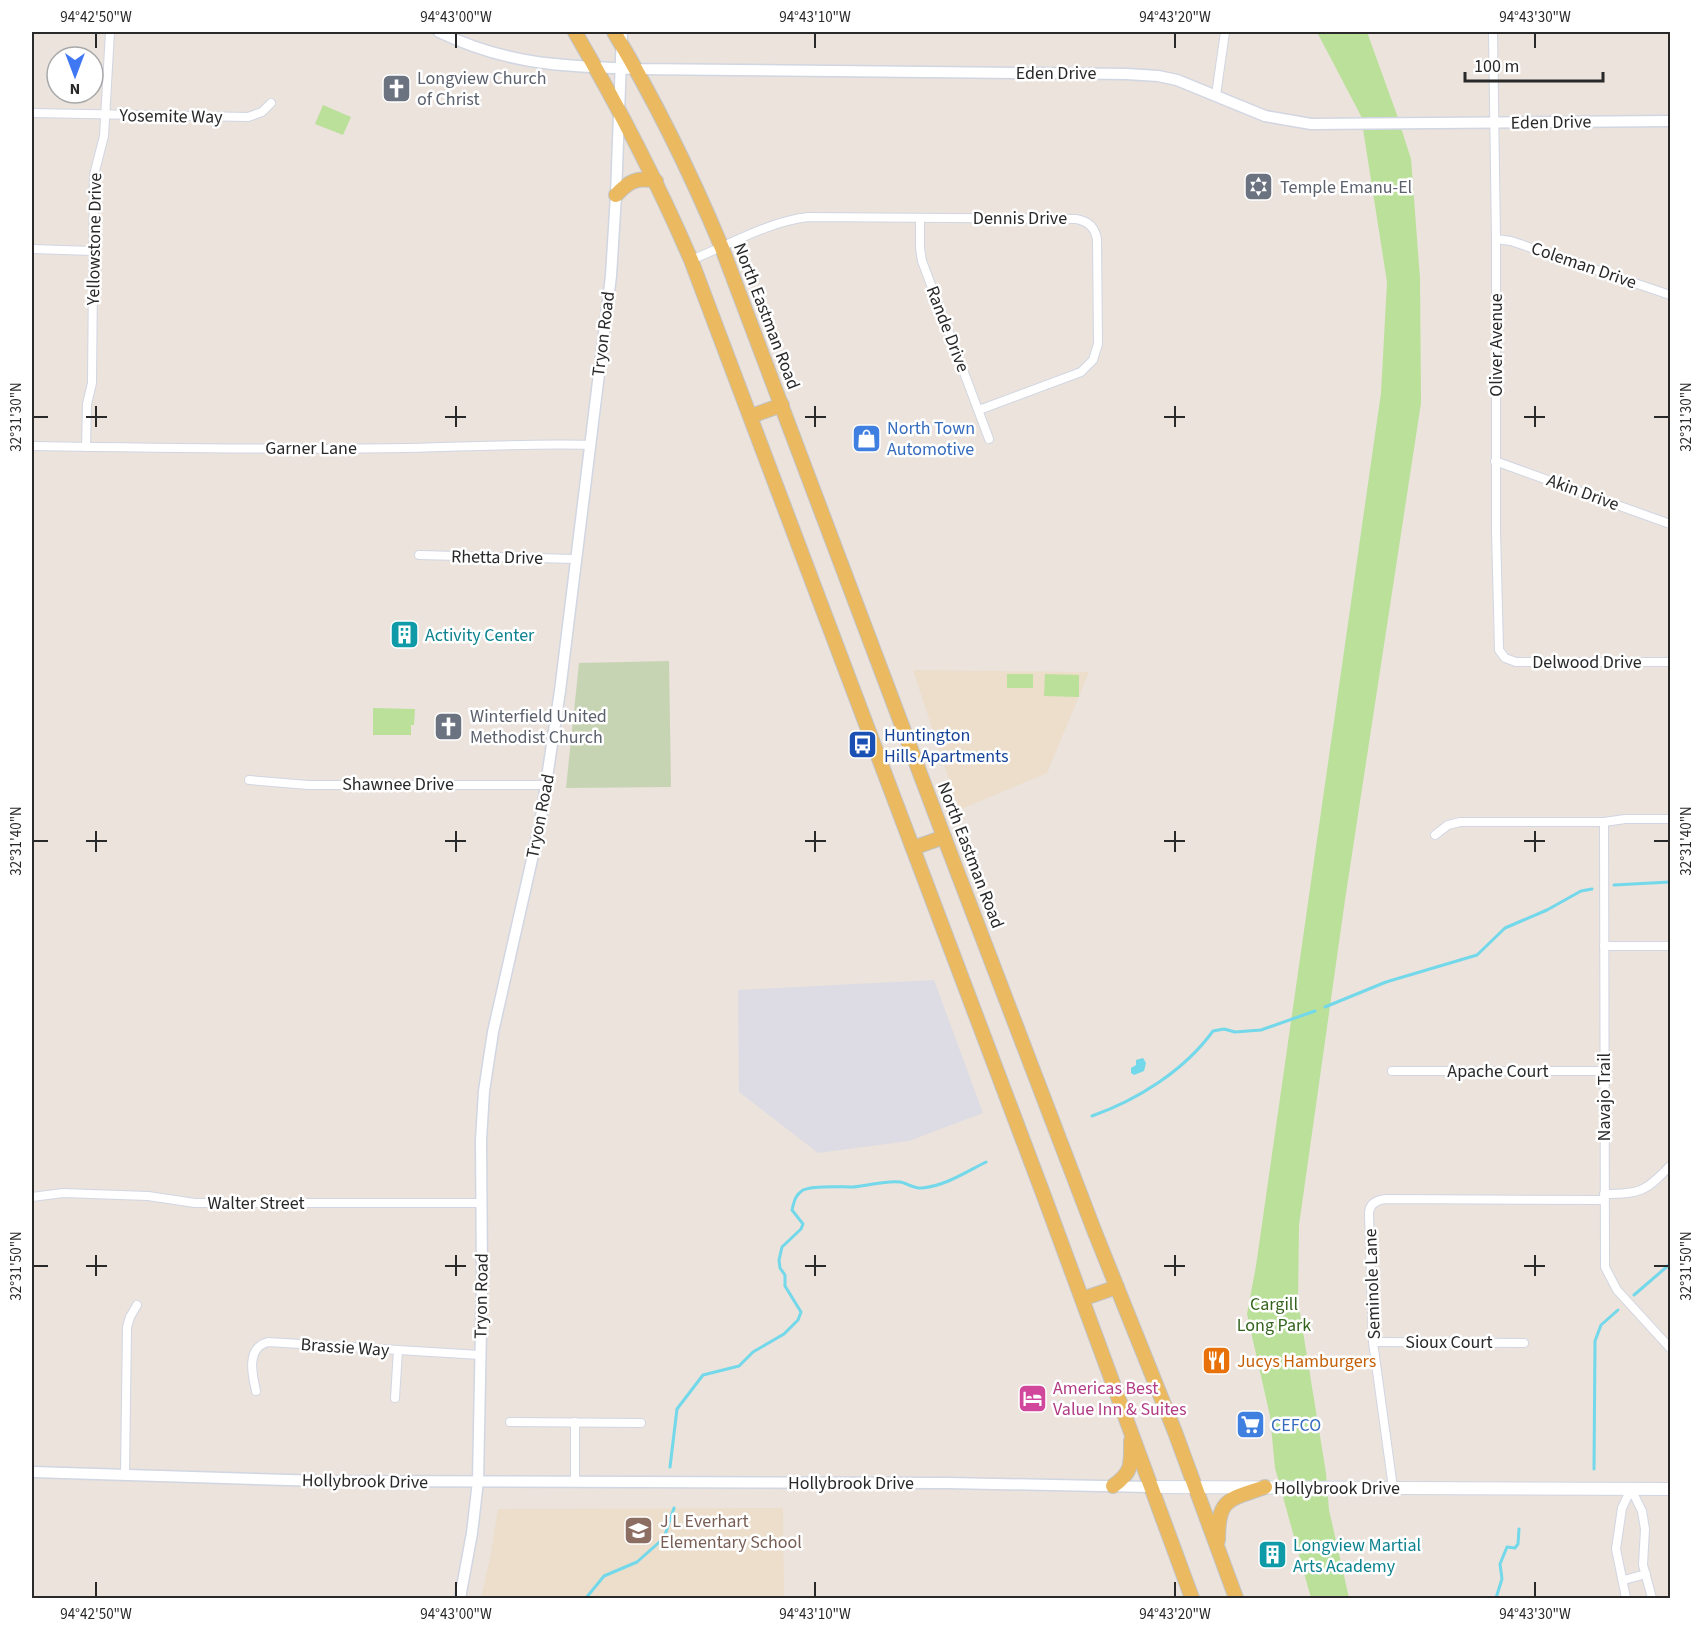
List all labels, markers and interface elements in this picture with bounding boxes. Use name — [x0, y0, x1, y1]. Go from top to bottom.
text: 94°42'50"W — [60, 7, 132, 28]
text: 94°43'00"W — [420, 7, 492, 28]
text: 94°43'10"W — [779, 7, 851, 28]
text: 94°43'20"W — [1139, 7, 1211, 28]
text: 94°43'30"W — [1499, 7, 1571, 28]
north arrow — [45, 45, 105, 105]
scale bar — [1465, 45, 1603, 83]
text: 100 m — [1474, 54, 1519, 79]
street label: Eden Drive — [1016, 61, 1096, 86]
place label: Longview Church of Christ — [417, 66, 546, 112]
church icon: Longview Church of Christ — [380, 72, 412, 104]
text: N — [70, 78, 80, 100]
street label: Yosemite Way — [118, 103, 223, 130]
street label: Eden Drive — [1510, 109, 1592, 136]
synagogue icon: Temple Emanu-El — [1243, 171, 1275, 203]
street label: Yellowstone Drive — [81, 172, 108, 307]
place label: Temple Emanu-El — [1280, 175, 1412, 200]
street label: Dennis Drive — [973, 206, 1067, 231]
street label: Coleman Drive — [1528, 236, 1640, 295]
street label: North Eastman Road — [727, 239, 806, 393]
street label: Rande Drive — [920, 282, 975, 376]
street label: Tryon Road — [586, 290, 621, 378]
street label: Oliver Avenue — [1484, 293, 1509, 397]
text: 32°31'30"N — [6, 382, 27, 452]
text: 32°31'30"N — [1676, 382, 1697, 452]
place label: North Town Automotive — [887, 416, 975, 462]
shop icon: North Town Automotive — [850, 422, 882, 454]
street label: Garner Lane — [265, 436, 357, 461]
street label: Akin Drive — [1543, 468, 1623, 517]
street label: Rhetta Drive — [451, 544, 543, 571]
building icon: Activity Center — [388, 619, 420, 651]
place label: Activity Center — [425, 623, 535, 648]
street label: Delwood Drive — [1532, 650, 1642, 675]
place label: Winterfield United Methodist Church — [470, 704, 607, 750]
church icon: Winterfield United Methodist Church — [433, 710, 465, 742]
place label: Huntington Hills Apartments — [884, 723, 1009, 769]
bus stop icon: Huntington Hills Apartments — [847, 729, 879, 761]
street label: Shawnee Drive — [342, 772, 454, 797]
street label: Tryon Road — [520, 772, 561, 861]
street label: North Eastman Road — [931, 778, 1010, 932]
text: 32°31'40"N — [6, 806, 27, 876]
text: 32°31'40"N — [1676, 806, 1697, 876]
street label: Navajo Trail — [1592, 1053, 1617, 1141]
street label: Apache Court — [1447, 1059, 1549, 1084]
street label: Walter Street — [207, 1191, 305, 1216]
street label: Seminole Lane — [1358, 1228, 1387, 1340]
text: 32°31'50"N — [6, 1231, 27, 1301]
text: 32°31'50"N — [1676, 1231, 1697, 1301]
street label: Tryon Road — [468, 1253, 495, 1339]
park label: Cargill Long Park — [1237, 1292, 1311, 1338]
street label: Sioux Court — [1405, 1330, 1493, 1355]
street label: Brassie Way — [300, 1332, 391, 1363]
restaurant icon: Jucys Hamburgers — [1200, 1345, 1232, 1377]
place label: Jucys Hamburgers — [1237, 1349, 1376, 1374]
place label: Americas Best Value Inn & Suites — [1053, 1376, 1187, 1422]
hotel icon: Americas Best Value Inn & Suites — [1016, 1382, 1048, 1414]
supermarket icon: CEFCO — [1234, 1409, 1266, 1441]
place label: CEFCO — [1271, 1413, 1321, 1438]
street label: Hollybrook Drive — [302, 1468, 428, 1495]
street label: Hollybrook Drive — [788, 1471, 914, 1496]
street label: Hollybrook Drive — [1274, 1476, 1400, 1501]
place label: J L Everhart Elementary School — [660, 1509, 802, 1555]
school or university icon: J L Everhart Elementary School — [623, 1515, 655, 1547]
place label: Longview Martial Arts Academy — [1293, 1533, 1421, 1579]
building icon: Longview Martial Arts Academy — [1256, 1539, 1288, 1571]
text: 94°42'50"W — [60, 1604, 132, 1625]
text: 94°43'00"W — [420, 1604, 492, 1625]
text: 94°43'10"W — [779, 1604, 851, 1625]
text: 94°43'20"W — [1139, 1604, 1211, 1625]
text: 94°43'30"W — [1499, 1604, 1571, 1625]

